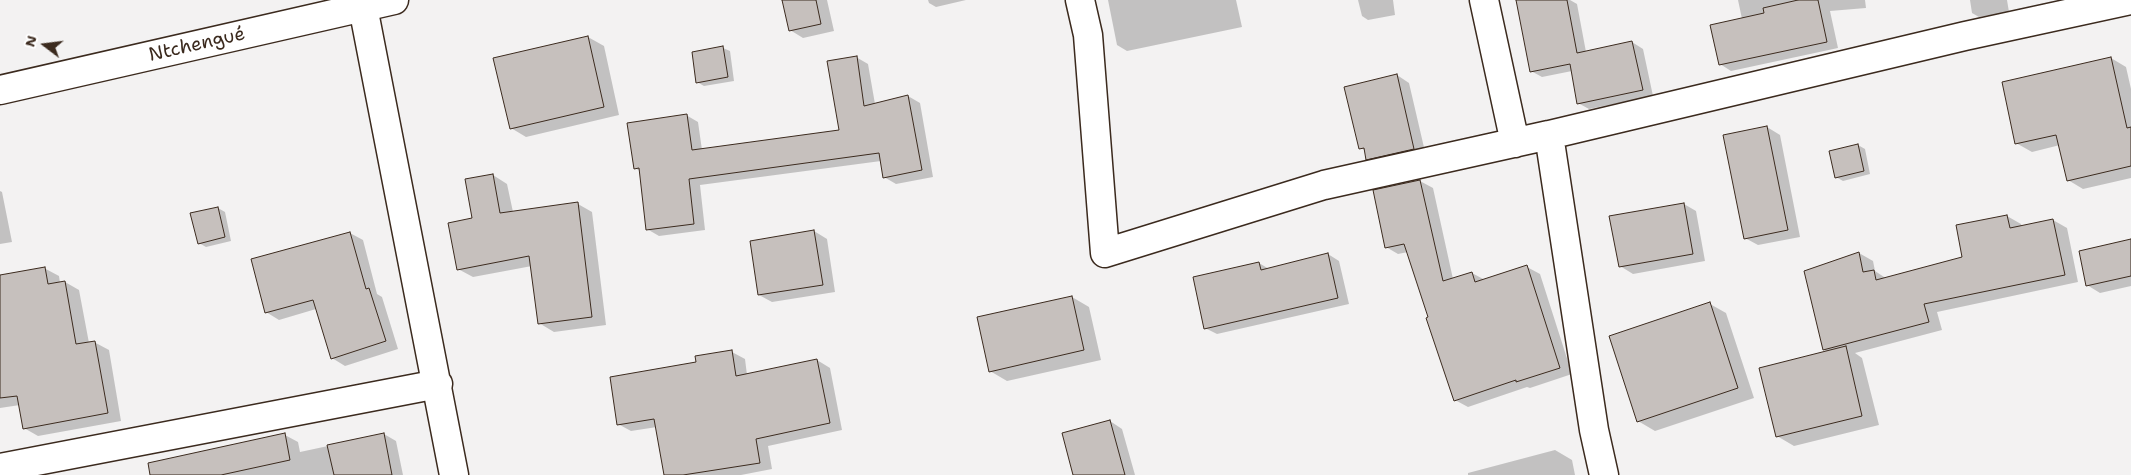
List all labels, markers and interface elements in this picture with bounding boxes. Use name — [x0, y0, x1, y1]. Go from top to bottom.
north arrow — [20, 20, 70, 70]
street label: Ntchengué — [147, 23, 247, 67]
text: N — [20, 33, 41, 49]

